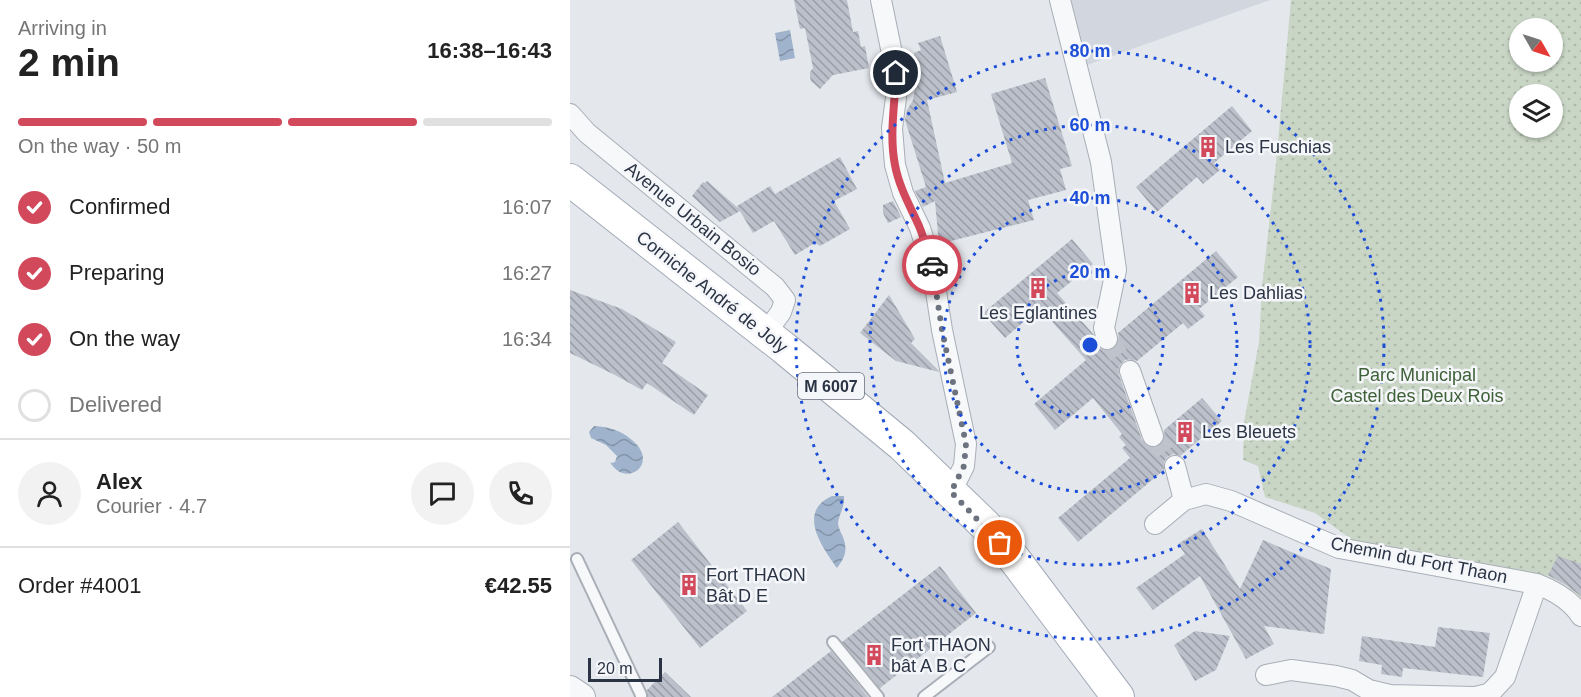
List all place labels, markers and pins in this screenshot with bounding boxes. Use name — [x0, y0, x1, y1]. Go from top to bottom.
pin — [870, 47, 921, 98]
building icon: Les Fuschias — [1196, 135, 1220, 159]
place label: Les Fuschias — [1225, 137, 1331, 157]
building icon: Les Eglantines — [1026, 276, 1050, 300]
building icon: Les Dahlias — [1180, 281, 1204, 305]
place label: Les Dahlias — [1209, 283, 1303, 303]
place label: Les Eglantines — [979, 303, 1097, 323]
centre of rings — [1080, 335, 1100, 355]
building icon: Les Bleuets — [1173, 420, 1197, 444]
place label: Les Bleuets — [1202, 422, 1296, 442]
pin — [974, 517, 1025, 568]
place label: Fort THAON Bât D E — [706, 565, 806, 606]
building icon: Fort THAON Bât D E — [677, 573, 701, 597]
place label: Fort THAON bât A B C — [891, 635, 991, 676]
building icon: Fort THAON bât A B C — [862, 643, 886, 667]

